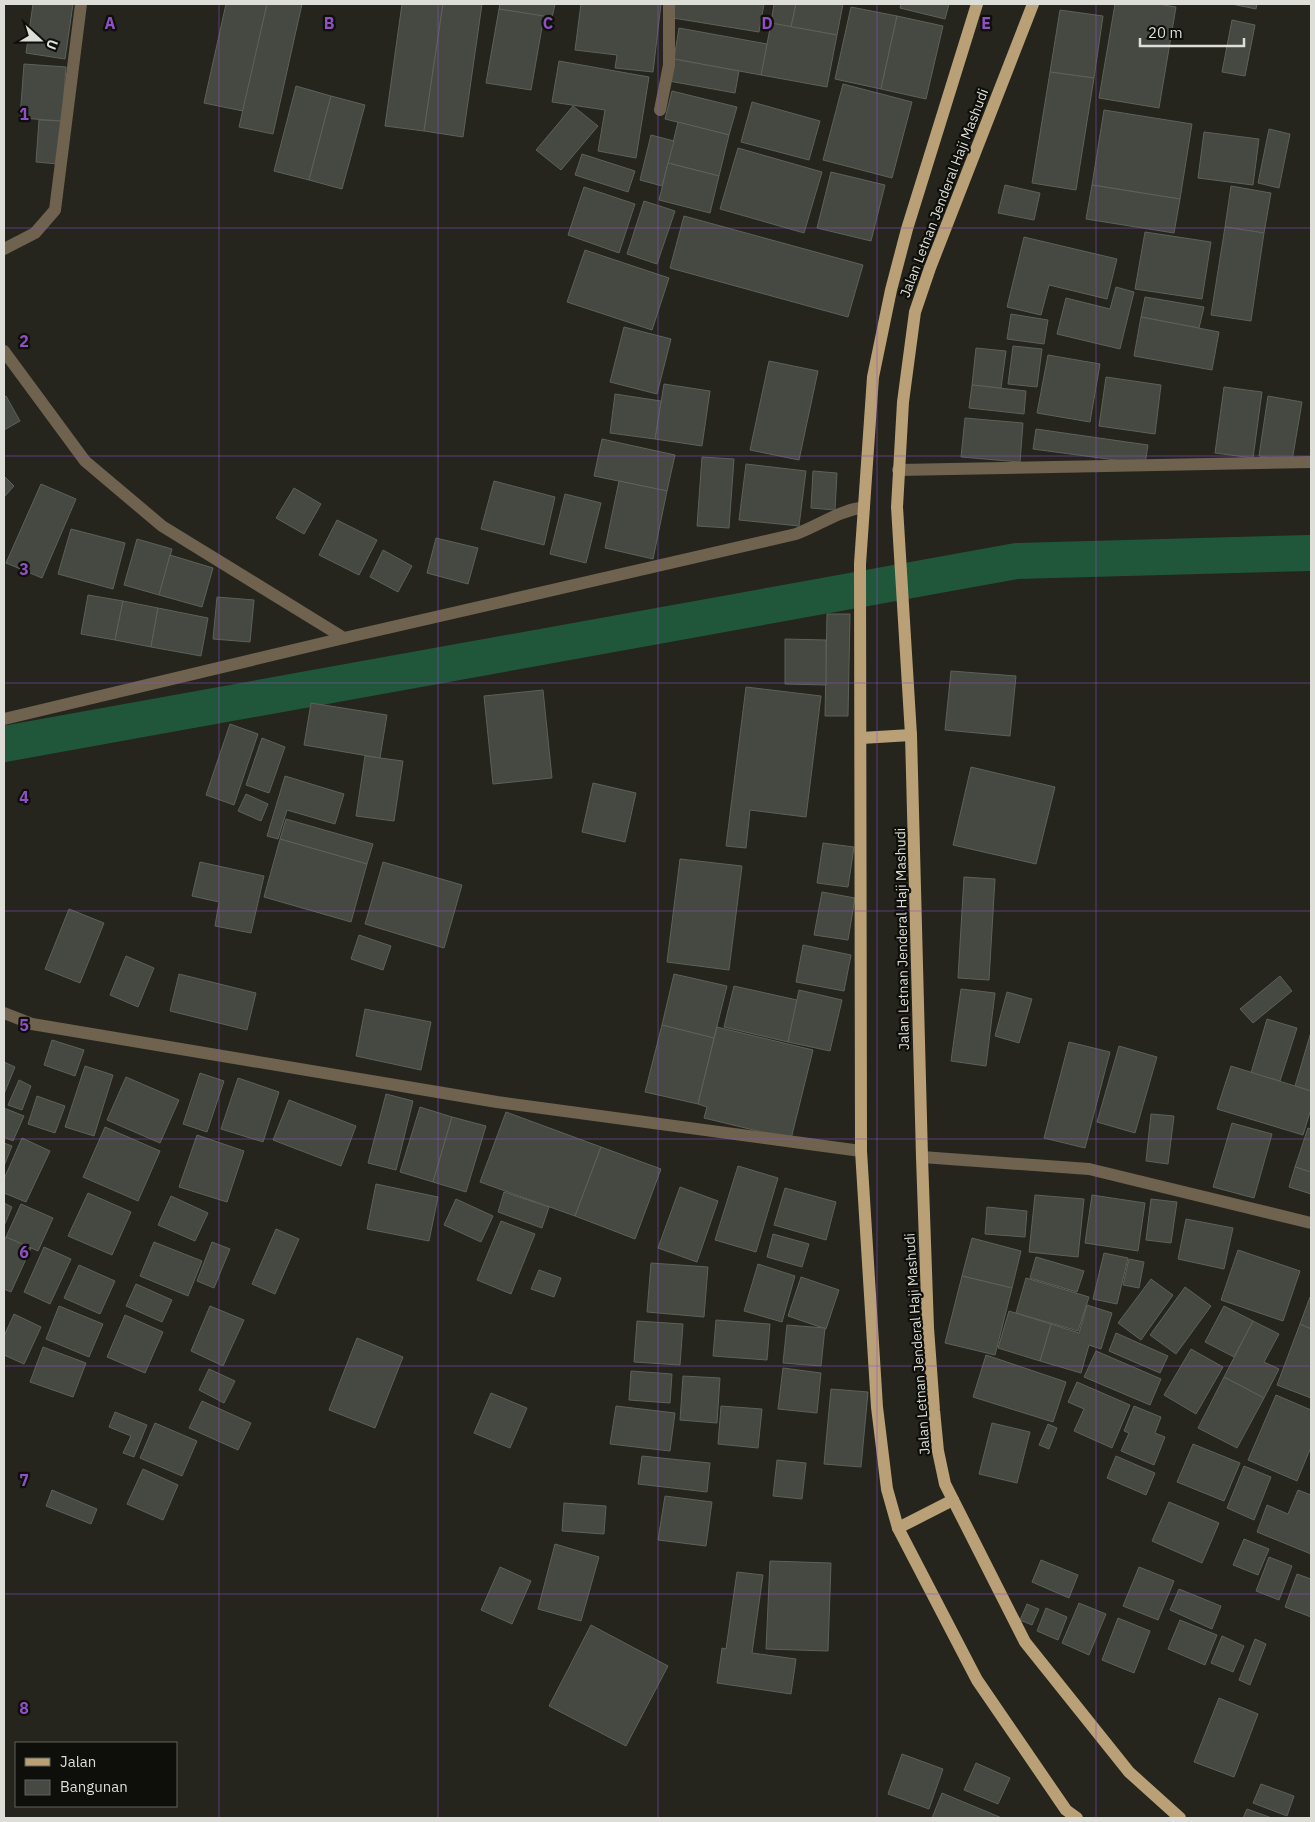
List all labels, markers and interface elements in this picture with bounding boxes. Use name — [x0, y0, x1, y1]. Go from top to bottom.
text: A — [105, 13, 116, 33]
text: B — [324, 13, 335, 33]
text: C — [543, 13, 553, 33]
text: D — [761, 13, 773, 33]
text: E — [981, 13, 991, 33]
north arrow — [15, 15, 65, 65]
scale bar — [1140, 15, 1244, 47]
text: 20 m — [1148, 23, 1183, 42]
text: U — [42, 37, 62, 52]
street label: Jalan Letnan Jenderal Haji Mashudi — [896, 86, 992, 300]
text: 1 — [19, 104, 29, 124]
text: 2 — [19, 331, 29, 351]
text: 3 — [19, 559, 29, 579]
text: 4 — [19, 787, 29, 807]
street label: Jalan Letnan Jenderal Haji Mashudi — [891, 828, 913, 1050]
text: 5 — [19, 1015, 29, 1035]
street label: Jalan Letnan Jenderal Haji Mashudi — [900, 1232, 934, 1456]
text: 6 — [19, 1242, 29, 1262]
text: 7 — [19, 1470, 29, 1490]
text: 8 — [19, 1698, 29, 1718]
legend — [15, 1742, 178, 1807]
text: Jalan — [60, 1752, 96, 1771]
text: Bangunan — [60, 1777, 128, 1796]

